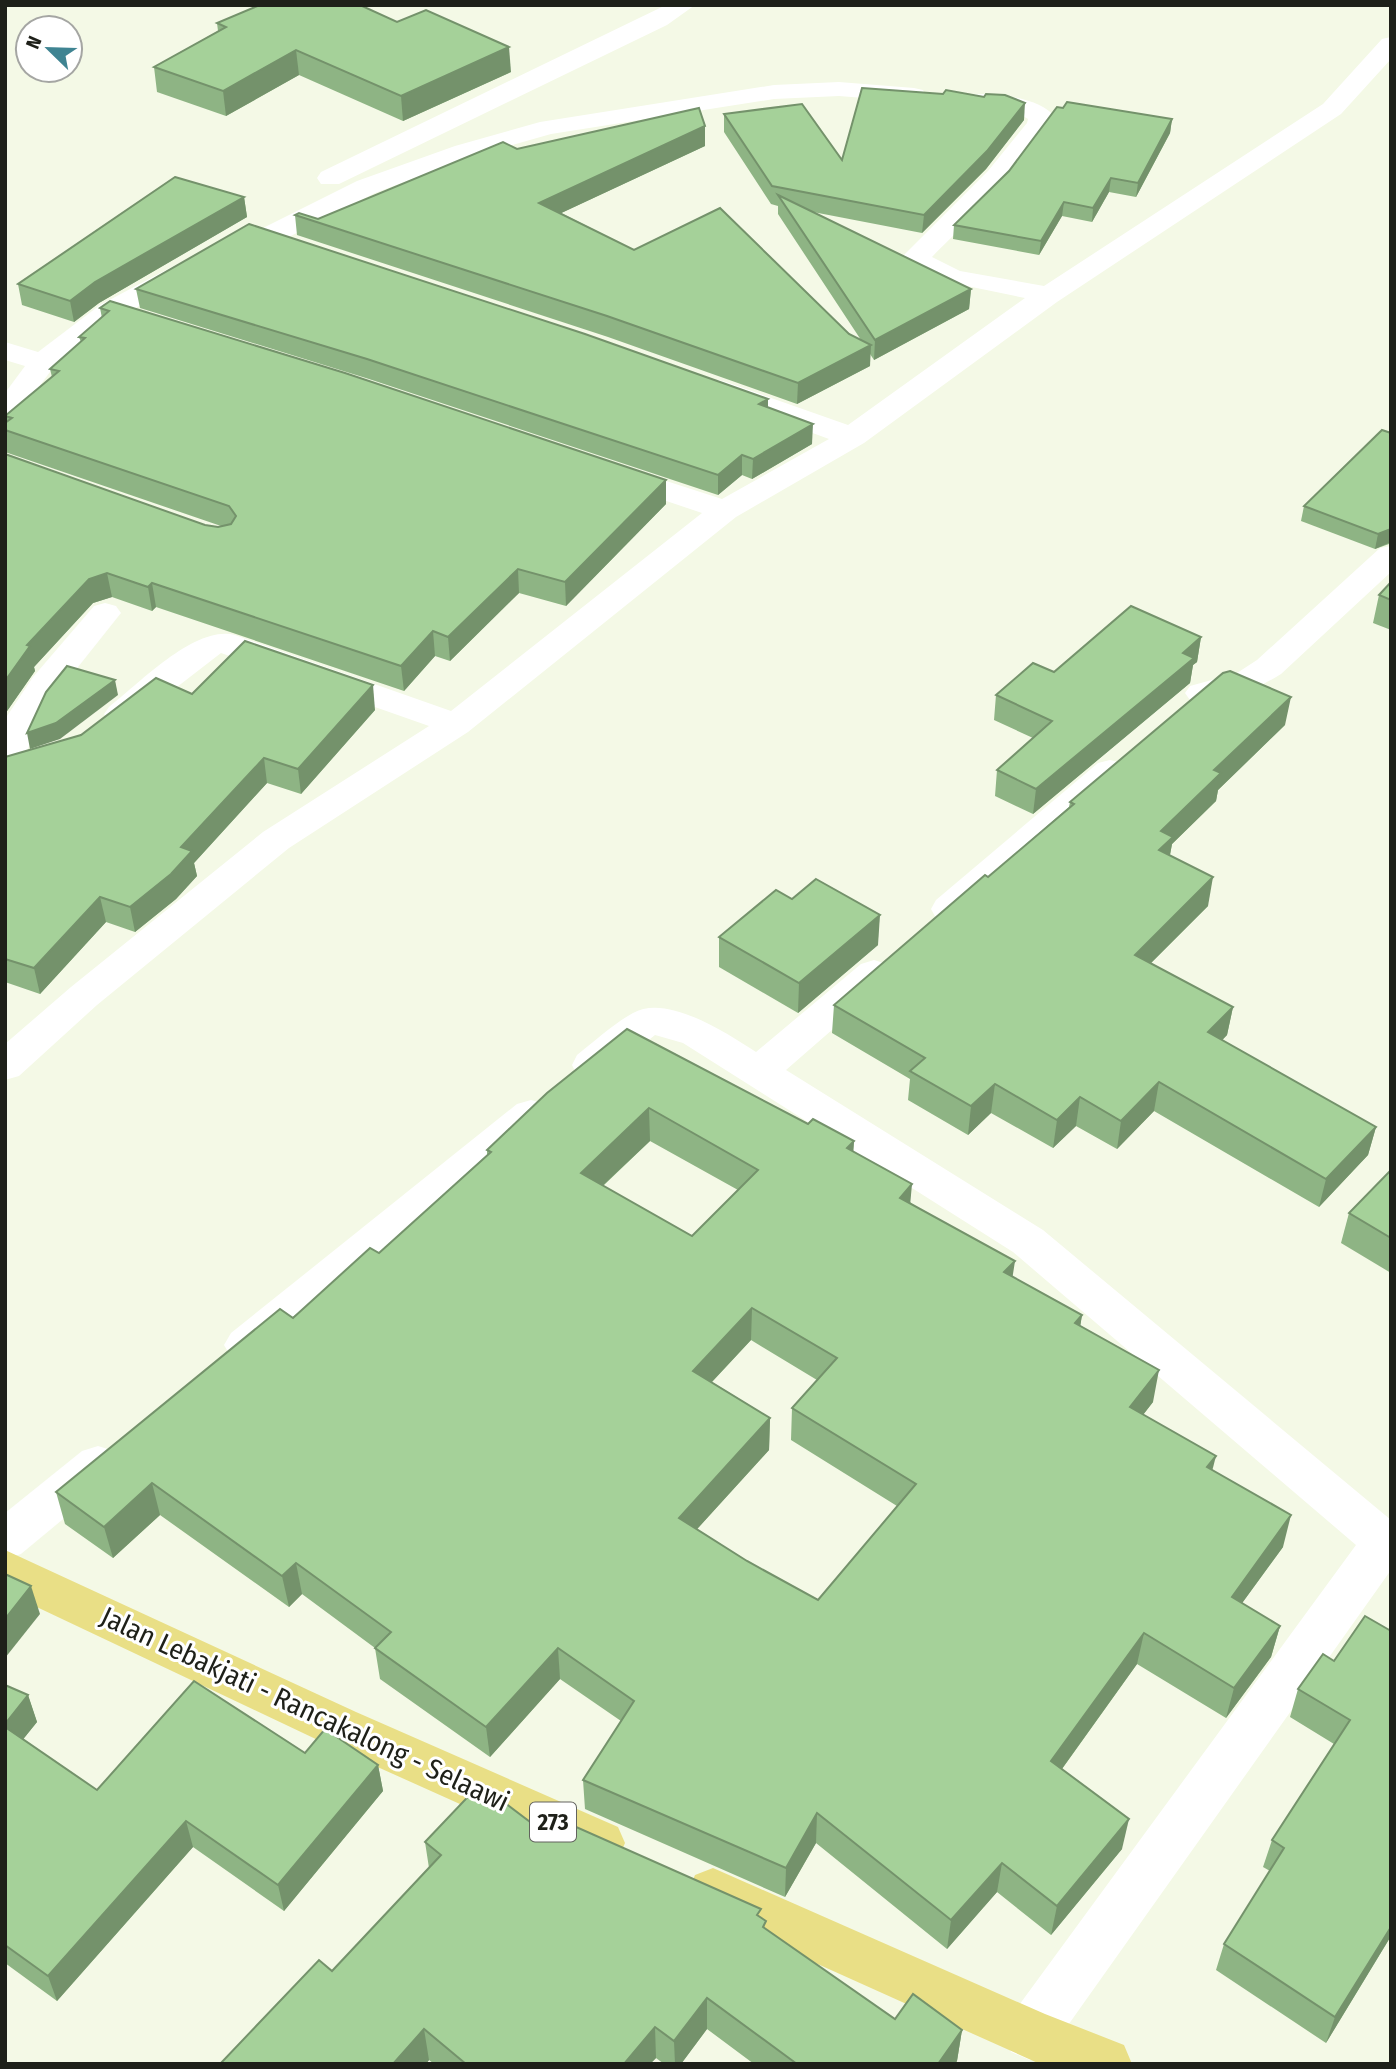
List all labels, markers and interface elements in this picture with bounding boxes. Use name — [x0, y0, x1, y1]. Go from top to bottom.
north arrow — [14, 14, 84, 84]
text: N — [21, 33, 47, 52]
street label: Jalan Lebakjati - Rancakalong - Selaawi — [96, 1600, 514, 1818]
road number: 273 — [530, 1802, 576, 1842]

